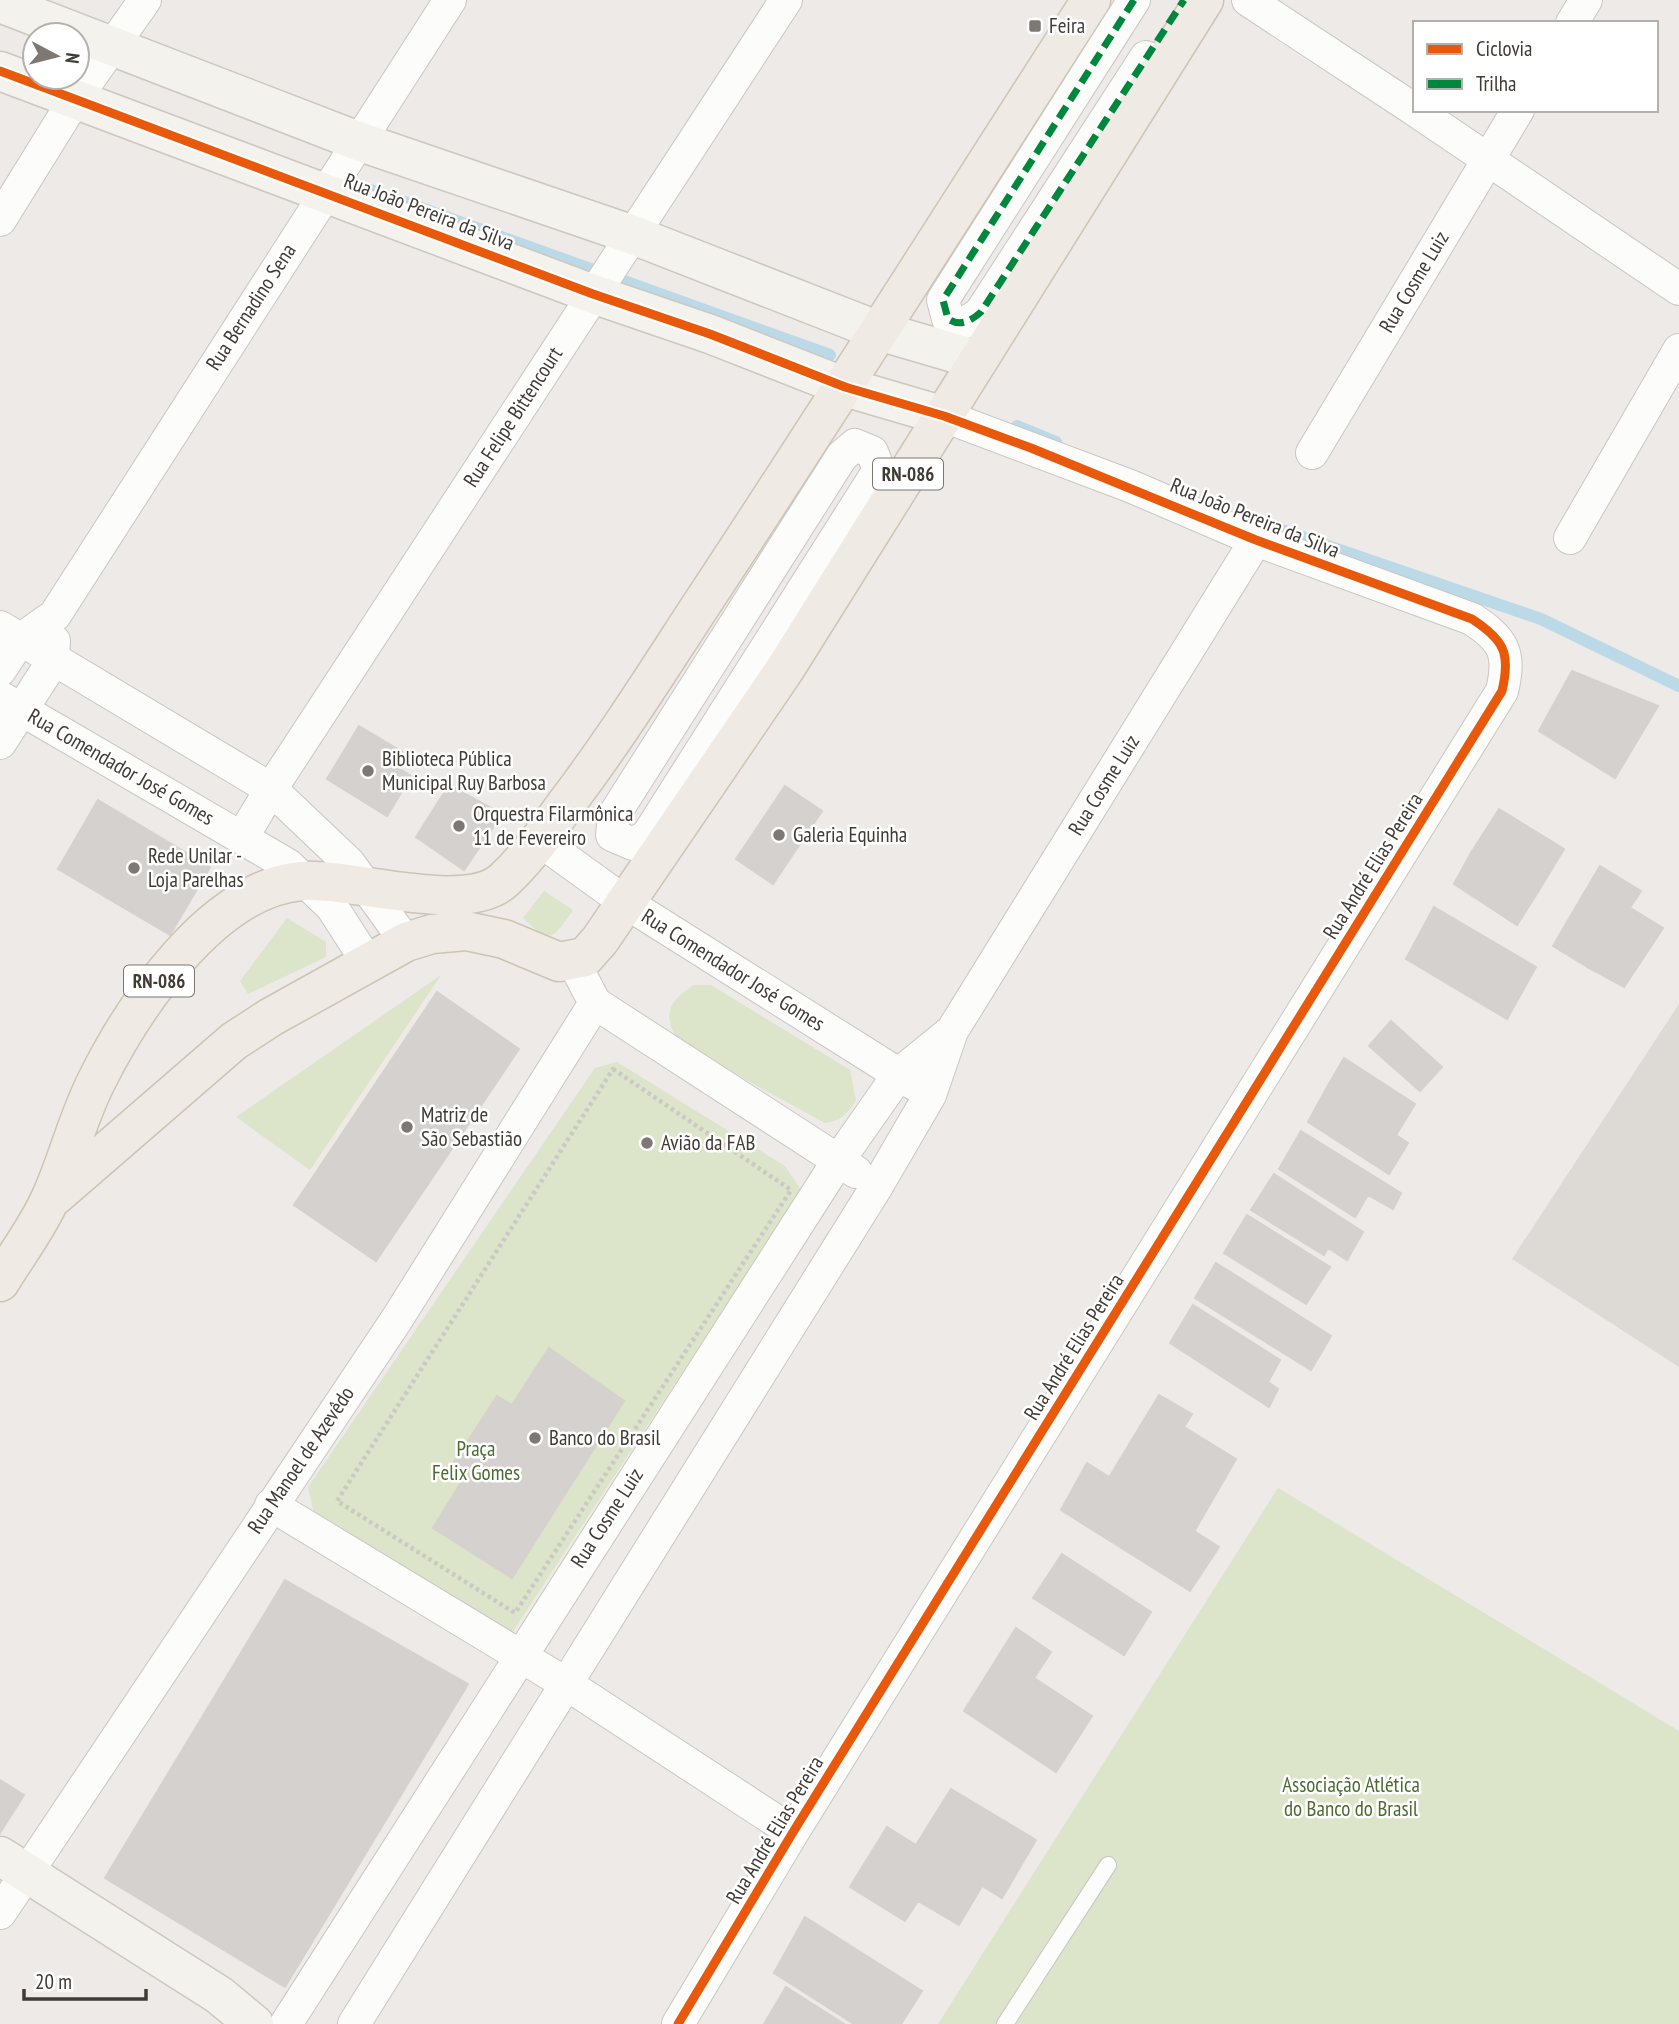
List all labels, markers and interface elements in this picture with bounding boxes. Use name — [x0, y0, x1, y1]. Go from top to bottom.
place label: Feira — [1049, 12, 1085, 39]
marker: Feira — [1027, 18, 1043, 34]
north arrow — [21, 21, 91, 91]
legend — [1413, 21, 1658, 112]
text: Ciclovia — [1476, 35, 1533, 62]
text: N — [60, 52, 85, 65]
text: Trilha — [1476, 70, 1516, 97]
street label: Rua João Pereira da Silva — [340, 167, 518, 256]
street label: Rua Cosme Luiz — [1373, 226, 1454, 337]
street label: Rua Bernadino Sena — [200, 238, 302, 375]
street label: Rua Felipe Bittencourt — [457, 341, 568, 492]
road number: RN-086 — [873, 458, 943, 489]
street label: Rua João Pereira da Silva — [1167, 471, 1344, 564]
street label: Rua Comendador José Gomes — [23, 702, 219, 831]
street label: Rua Cosme Luiz — [1062, 729, 1145, 840]
place label: Biblioteca Pública Municipal Ruy Barbosa — [382, 745, 546, 796]
marker: Biblioteca Pública Municipal Ruy Barbosa — [360, 763, 376, 779]
street label: Rua André Elias Pereira — [1317, 787, 1428, 944]
place label: Orquestra Filarmônica 11 de Fevereiro — [473, 800, 633, 851]
marker: Orquestra Filarmônica 11 de Fevereiro — [451, 818, 467, 834]
place label: Galeria Equinha — [793, 821, 907, 848]
marker: Galeria Equinha — [771, 827, 787, 843]
place label: Rede Unilar - Loja Parelhas — [148, 842, 244, 893]
marker: Rede Unilar - Loja Parelhas — [126, 860, 142, 876]
street label: Rua Comendador José Gomes — [637, 902, 830, 1037]
road number: RN-086 — [124, 965, 194, 996]
place label: Matriz de São Sebastião — [421, 1101, 522, 1152]
marker: Matriz de São Sebastião — [399, 1119, 415, 1135]
place label: Avião da FAB — [661, 1129, 755, 1156]
marker: Avião da FAB — [639, 1135, 655, 1151]
street label: Rua André Elias Pereira — [1018, 1268, 1129, 1425]
street label: Rua Manoel de Azevêdo — [241, 1381, 360, 1539]
place label: Banco do Brasil — [549, 1424, 660, 1451]
marker: Banco do Brasil — [527, 1430, 543, 1446]
park label: Praça Felix Gomes — [432, 1435, 520, 1486]
street label: Rua Cosme Luiz — [564, 1463, 649, 1573]
street label: Rua André Elias Pereira — [720, 1751, 829, 1909]
park label: Associação Atlética do Banco do Brasil — [1282, 1771, 1420, 1822]
scale bar — [24, 1958, 147, 2002]
text: 20 m — [35, 1968, 72, 1995]

